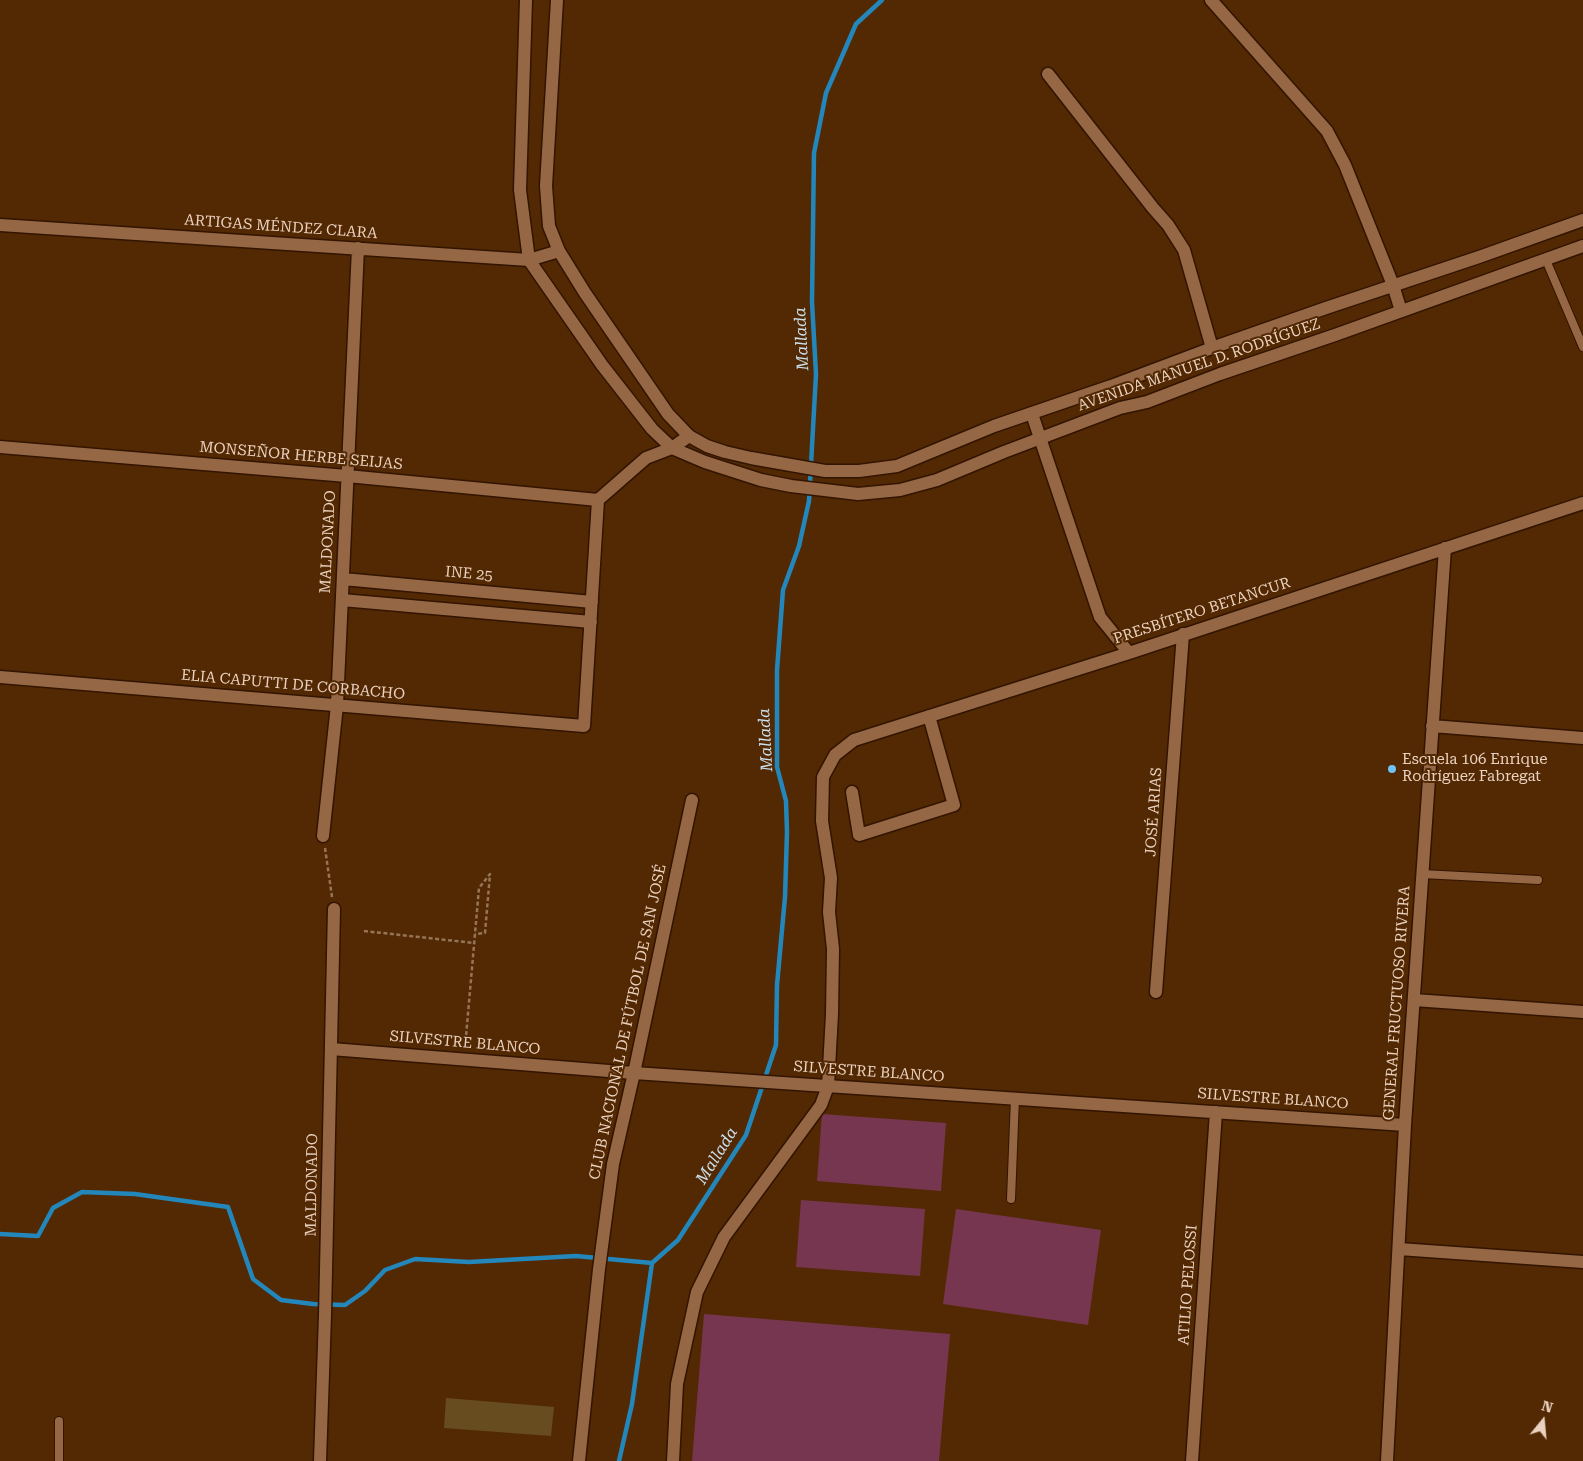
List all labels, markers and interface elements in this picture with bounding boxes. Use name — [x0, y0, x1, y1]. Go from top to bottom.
street label: ARTIGAS MÉNDEZ CLARA — [184, 211, 378, 243]
water label: Mallada — [791, 307, 813, 371]
street label: AVENIDA MANUEL D. RODRÍGUEZ — [1075, 315, 1323, 415]
street label: MONSEÑOR HERBE SEIJAS — [199, 438, 403, 474]
street label: MALDONADO — [316, 490, 340, 594]
street label: INE 25 — [444, 563, 494, 585]
street label: PRESBÍTERO BETANCUR — [1111, 574, 1293, 648]
street label: ELIA CAPUTTI DE CORBACHO — [180, 666, 406, 704]
water label: Mallada — [755, 708, 777, 772]
place label: Escuela 106 Enrique Rodríguez Fabregat — [1402, 751, 1548, 786]
marker: Escuela 106 Enrique Rodríguez Fabregat — [1386, 763, 1398, 775]
street label: JOSÉ ARIAS — [1142, 767, 1166, 857]
street label: CLUB NACIONAL DE FÚTBOL DE SAN JOSÉ — [586, 862, 670, 1182]
street label: GENERAL FRUCTUOSO RIVERA — [1380, 885, 1414, 1121]
street label: SILVESTRE BLANCO — [389, 1027, 541, 1059]
street label: SILVESTRE BLANCO — [793, 1058, 945, 1086]
street label: SILVESTRE BLANCO — [1197, 1085, 1349, 1113]
water label: Mallada — [692, 1124, 742, 1188]
street label: MALDONADO — [302, 1133, 322, 1237]
street label: ATILIO PELOSSI — [1175, 1224, 1201, 1346]
north arrow — [1518, 1396, 1568, 1446]
text: N — [1540, 1397, 1555, 1416]

